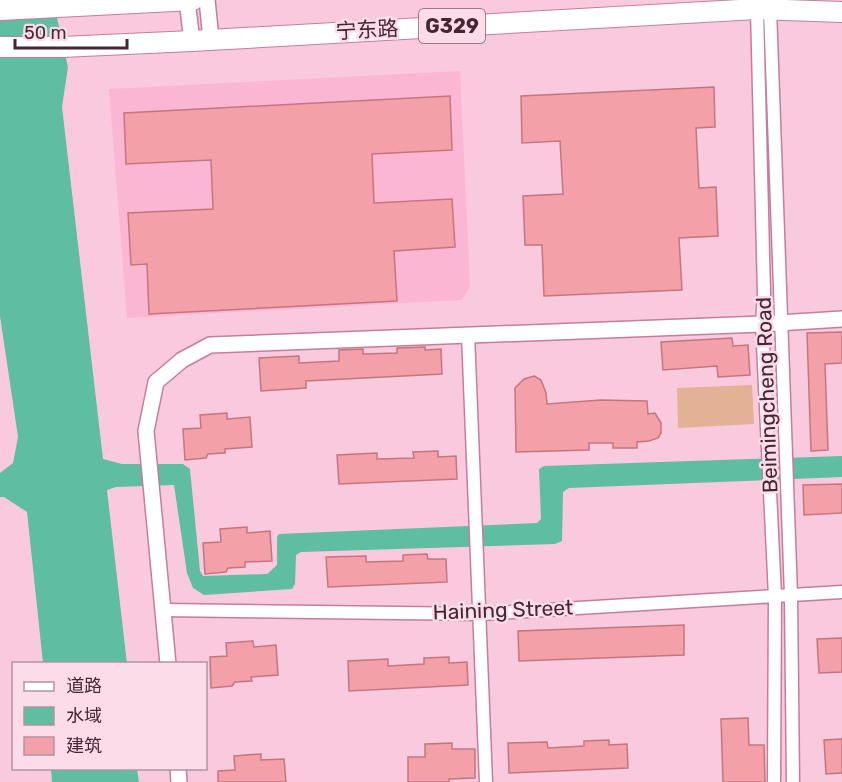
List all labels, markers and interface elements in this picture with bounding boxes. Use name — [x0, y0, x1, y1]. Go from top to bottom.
road number: G329 — [419, 9, 485, 43]
scale bar — [15, 12, 128, 50]
street label: 宁东路 — [335, 15, 399, 44]
text: 50 m — [24, 22, 67, 44]
street label: Beimingcheng Road — [751, 297, 782, 493]
street label: Haining Street — [432, 595, 574, 624]
legend — [12, 662, 207, 770]
text: 道路 — [66, 675, 102, 697]
text: 水域 — [66, 705, 102, 727]
text: 建筑 — [66, 735, 102, 757]

